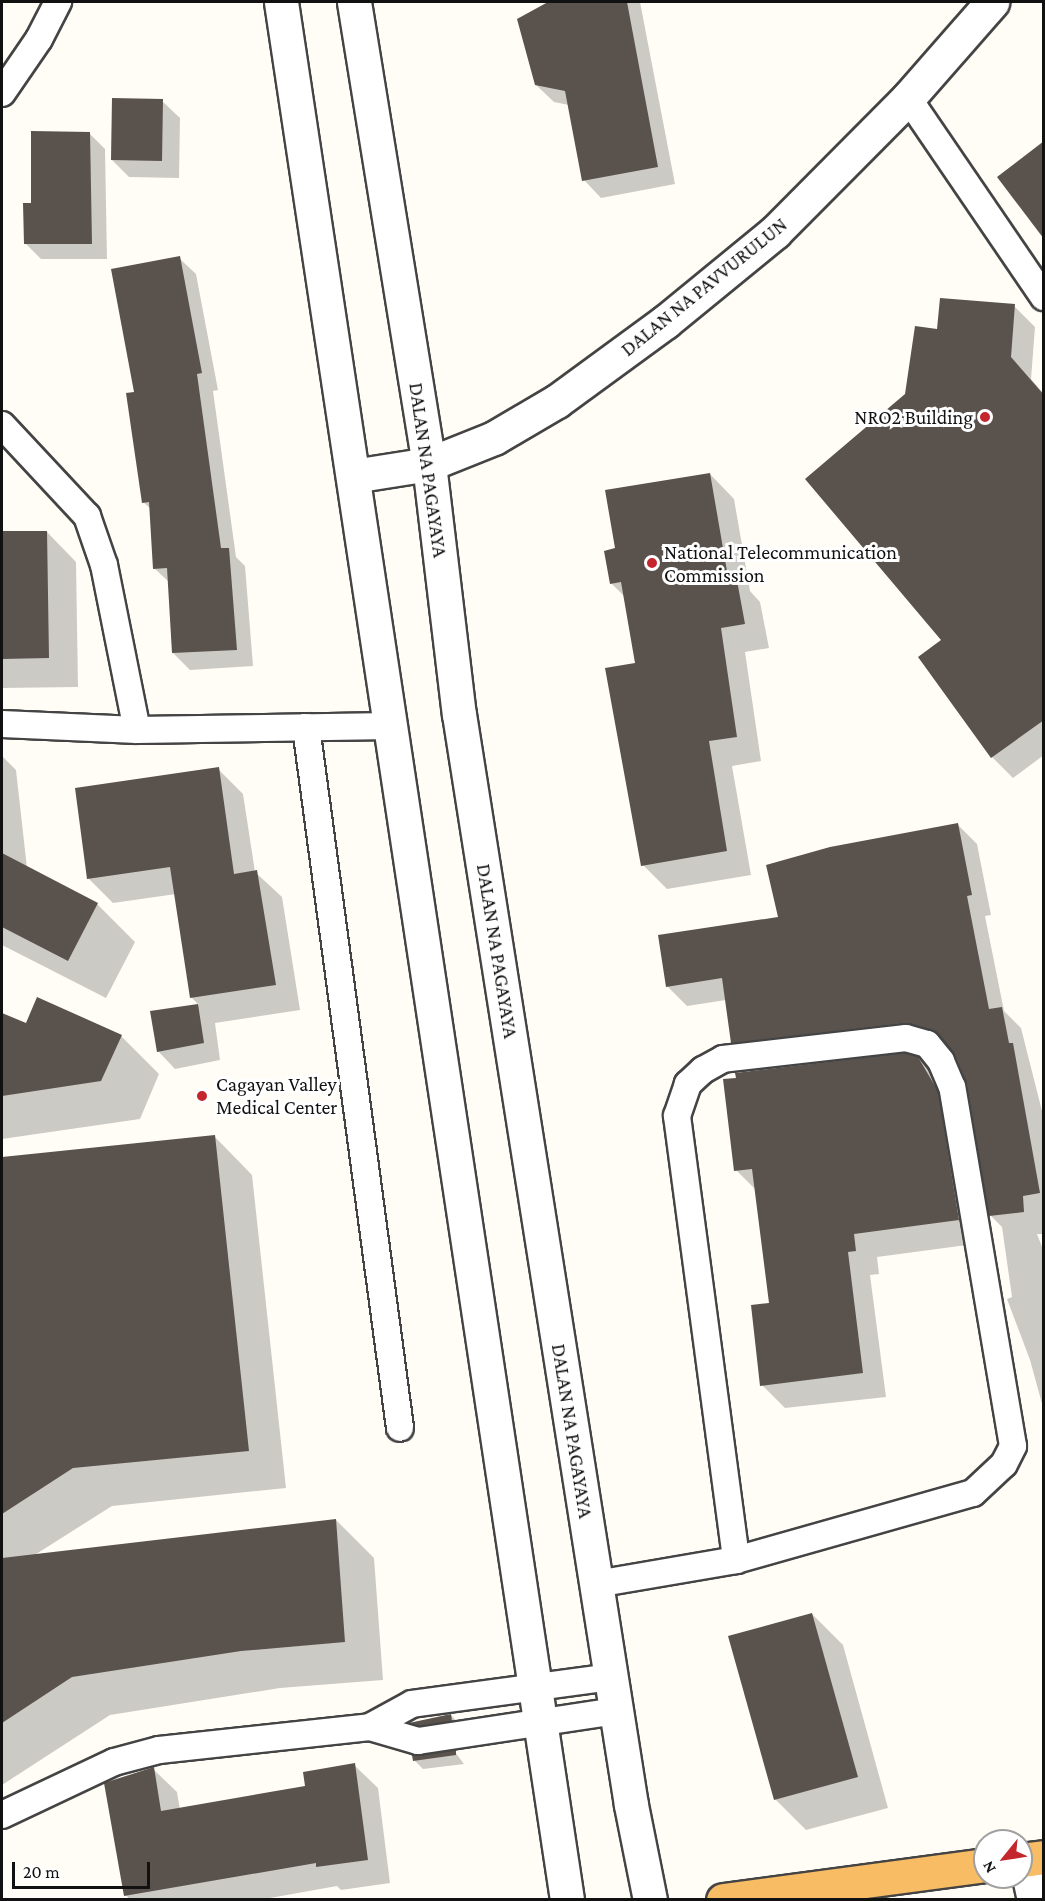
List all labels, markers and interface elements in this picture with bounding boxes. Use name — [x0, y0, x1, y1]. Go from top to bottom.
street label: DALAN NA PAVVURULUN — [616, 213, 792, 361]
street label: DALAN NA PAGAYAYA — [404, 381, 452, 559]
place label: NRO2 Building — [854, 405, 973, 429]
marker: NRO2 Building — [978, 410, 992, 424]
place label: National Telecommunication Commission — [664, 540, 897, 587]
marker: National Telecommunication Commission — [645, 556, 659, 570]
street label: DALAN NA PAGAYAYA — [471, 862, 523, 1040]
place label: Cagayan Valley Medical Center — [216, 1072, 337, 1119]
marker: Cagayan Valley Medical Center — [193, 1087, 211, 1105]
street label: DALAN NA PAGAYAYA — [546, 1342, 598, 1520]
north arrow — [973, 1829, 1033, 1889]
scale bar — [15, 1850, 153, 1888]
text: N — [979, 1858, 999, 1876]
text: 20 m — [23, 1862, 60, 1882]

